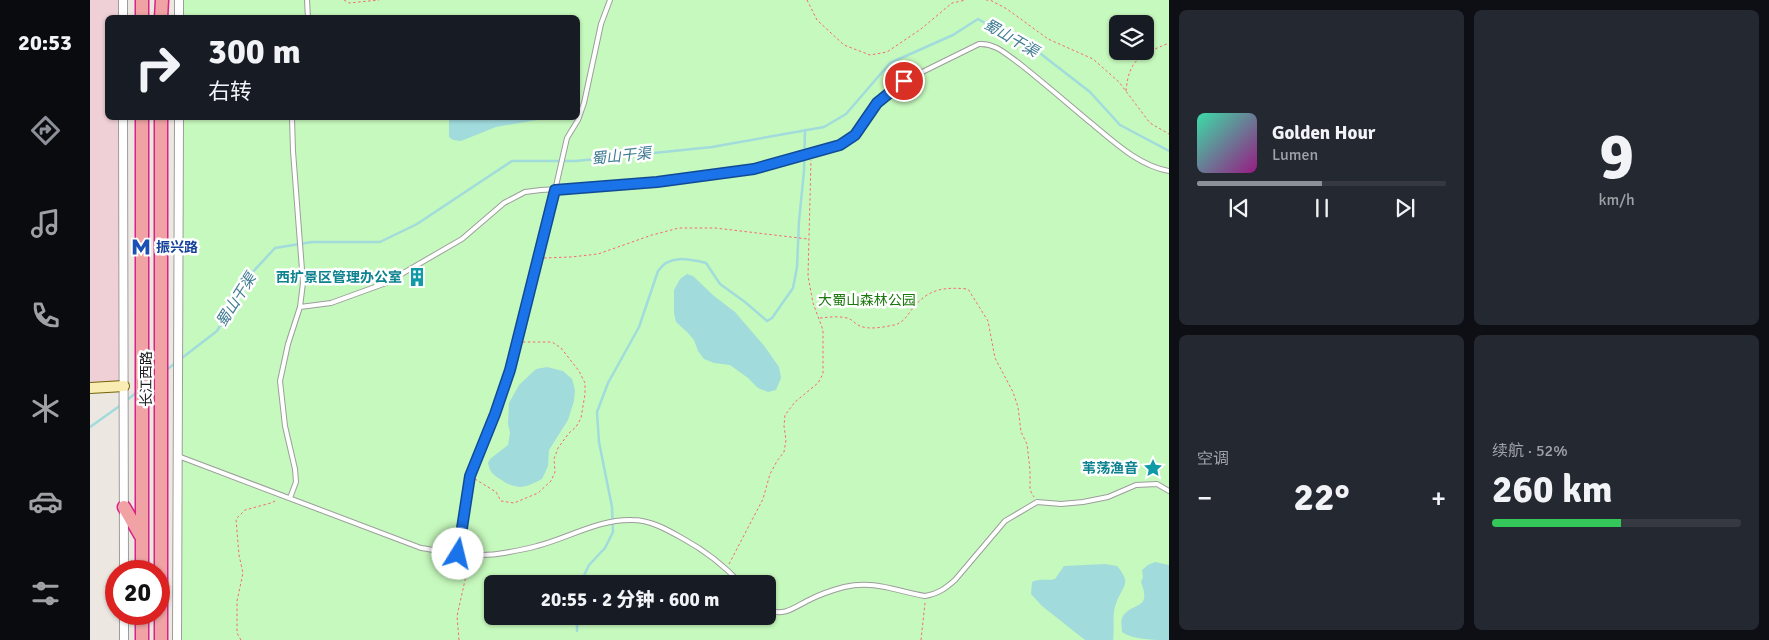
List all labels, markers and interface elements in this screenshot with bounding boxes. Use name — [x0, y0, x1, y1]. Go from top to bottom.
water label: 蜀山干渠 — [981, 15, 1043, 62]
map controls — [1109, 15, 1154, 60]
button: layers — [1109, 15, 1154, 60]
text: 20:53 — [18, 29, 72, 56]
text: 300 m — [208, 30, 301, 73]
icon: right — [125, 35, 190, 100]
pin — [883, 60, 925, 102]
icon: arrive — [890, 67, 918, 95]
text: 右转 — [208, 78, 252, 105]
icon: directions — [28, 113, 63, 148]
text: 9 — [1599, 117, 1634, 197]
text: Golden Hour — [1272, 121, 1375, 145]
water label: 蜀山干渠 — [590, 144, 654, 168]
text: Lumen — [1272, 145, 1318, 165]
text: km/h — [1598, 190, 1635, 210]
icon: previous — [1225, 194, 1253, 222]
icon: pause — [1308, 194, 1336, 222]
icon: next — [1391, 194, 1419, 222]
icon: music — [28, 206, 63, 241]
metro station icon: 振兴路 — [130, 236, 152, 258]
place label: 振兴路 — [156, 239, 198, 256]
building icon: 西扩景区管理办公室 — [406, 266, 428, 288]
water label: 蜀山干渠 — [212, 268, 261, 330]
place label: 西扩景区管理办公室 — [276, 269, 402, 286]
park label: 大蜀山森林公园 — [818, 292, 916, 309]
icon: phone — [28, 298, 63, 333]
street label: 长江西路 — [138, 351, 155, 407]
icon: climate — [28, 391, 63, 426]
text: 续航 · 52% — [1492, 441, 1568, 461]
text: 空调 — [1197, 449, 1229, 469]
place icon: 苇荡渔音 — [1142, 457, 1164, 479]
place label: 苇荡渔音 — [1082, 460, 1138, 477]
text: 260 km — [1492, 466, 1613, 513]
text: 22° — [1293, 474, 1350, 521]
text: − — [1197, 481, 1212, 515]
text: + — [1431, 481, 1446, 515]
icon: car — [28, 484, 63, 519]
position arrow — [431, 527, 483, 579]
speed limit sign: 20 — [105, 560, 170, 625]
icon: filters — [28, 576, 63, 611]
text: 20:55 · 2 分钟 · 600 m — [541, 588, 719, 612]

